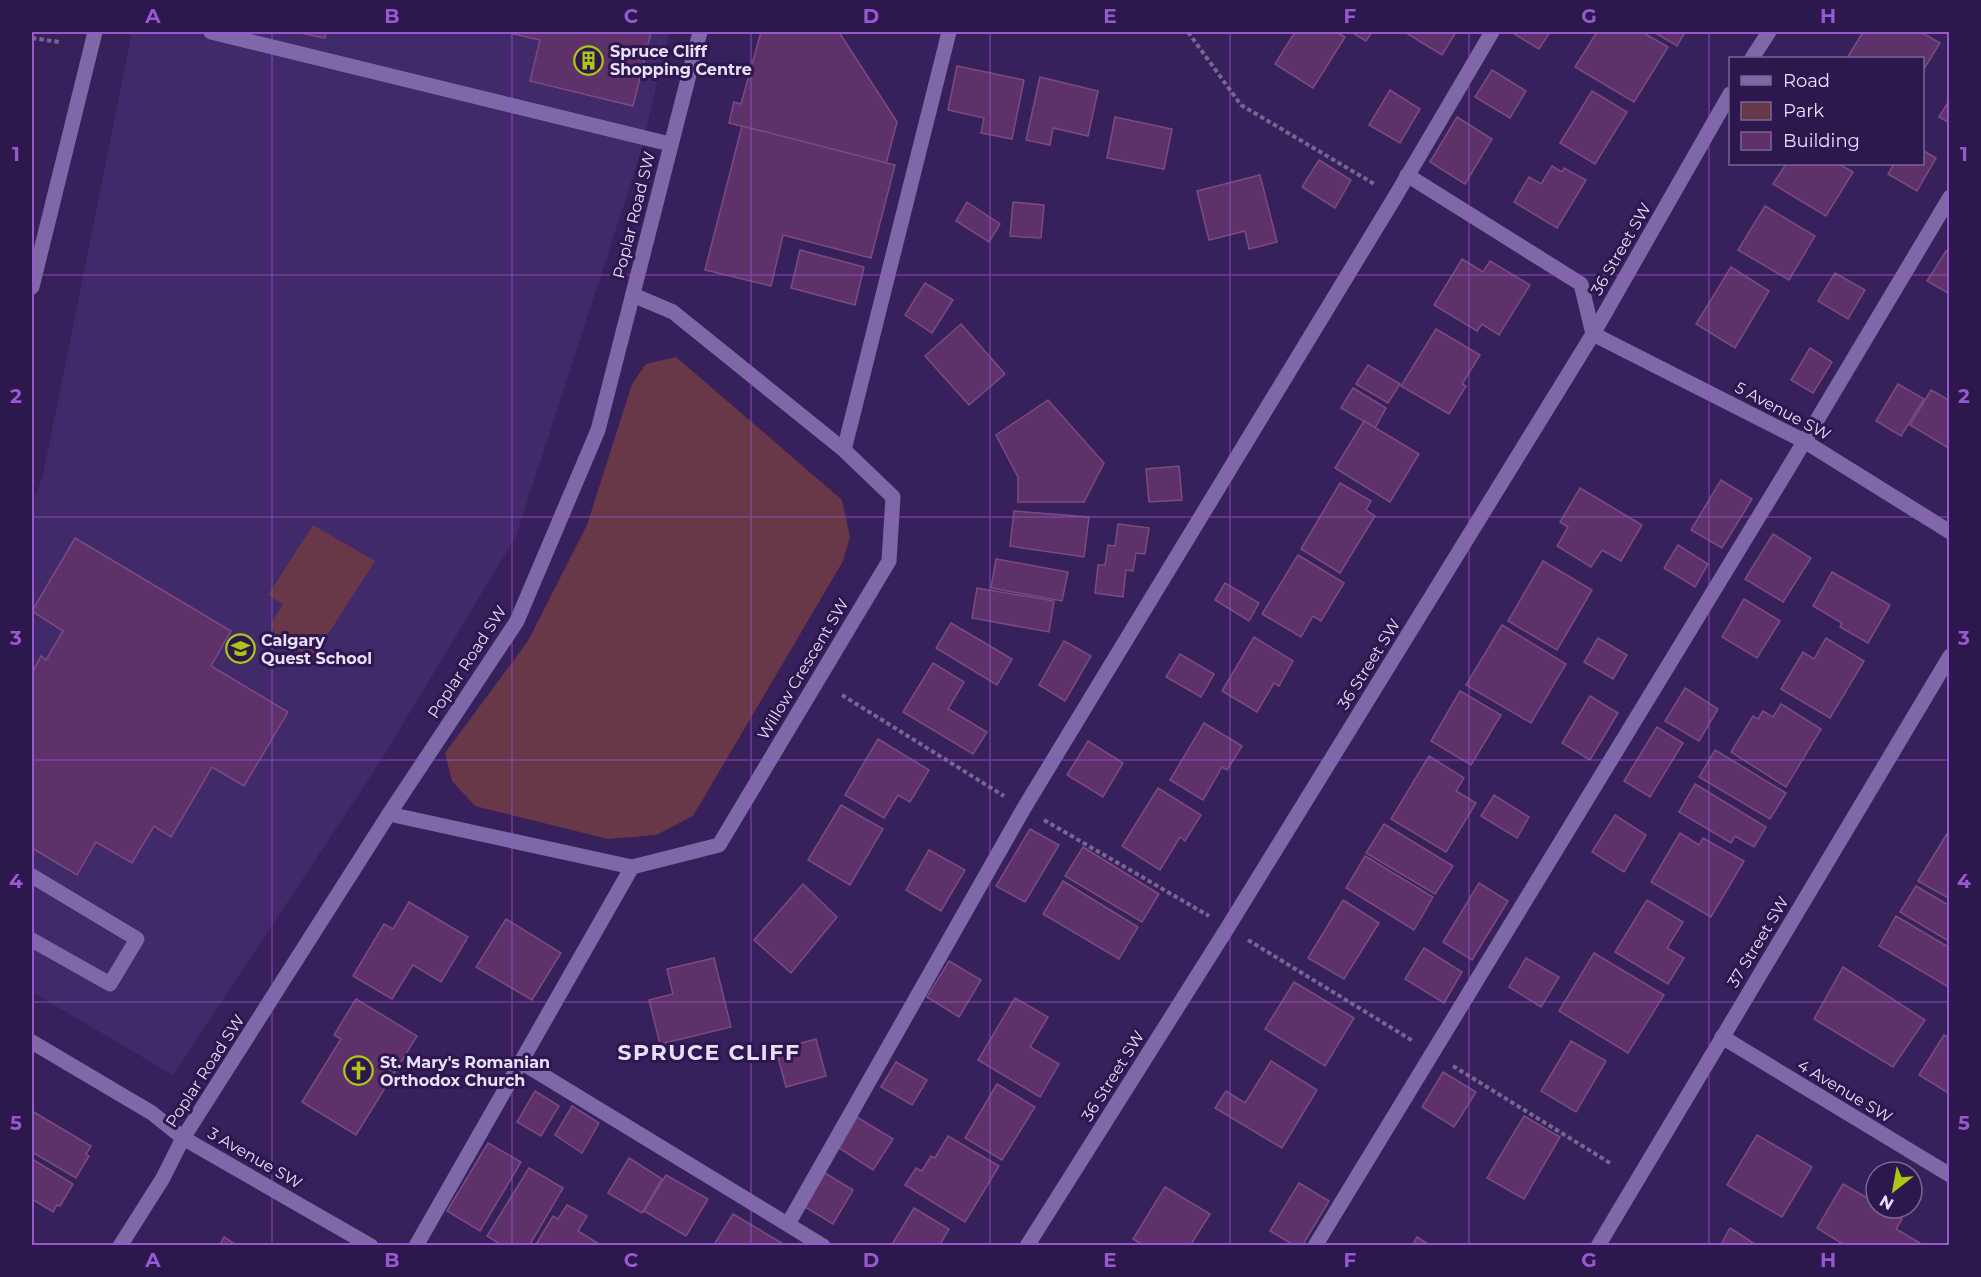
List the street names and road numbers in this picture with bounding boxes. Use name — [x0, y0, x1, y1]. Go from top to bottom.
street label: Poplar Road SW — [609, 149, 659, 280]
street label: 36 Street SW — [1587, 199, 1655, 298]
street label: 5 Avenue SW — [1732, 378, 1834, 444]
street label: Willow Crescent SW — [753, 595, 853, 743]
street label: Poplar Road SW — [424, 602, 511, 722]
street label: 36 Street SW — [1334, 615, 1405, 713]
street label: 37 Street SW — [1723, 893, 1793, 991]
street label: Poplar Road SW — [162, 1011, 249, 1131]
street label: 36 Street SW — [1078, 1027, 1149, 1125]
street label: 4 Avenue SW — [1794, 1055, 1896, 1127]
street label: 3 Avenue SW — [205, 1123, 306, 1193]

